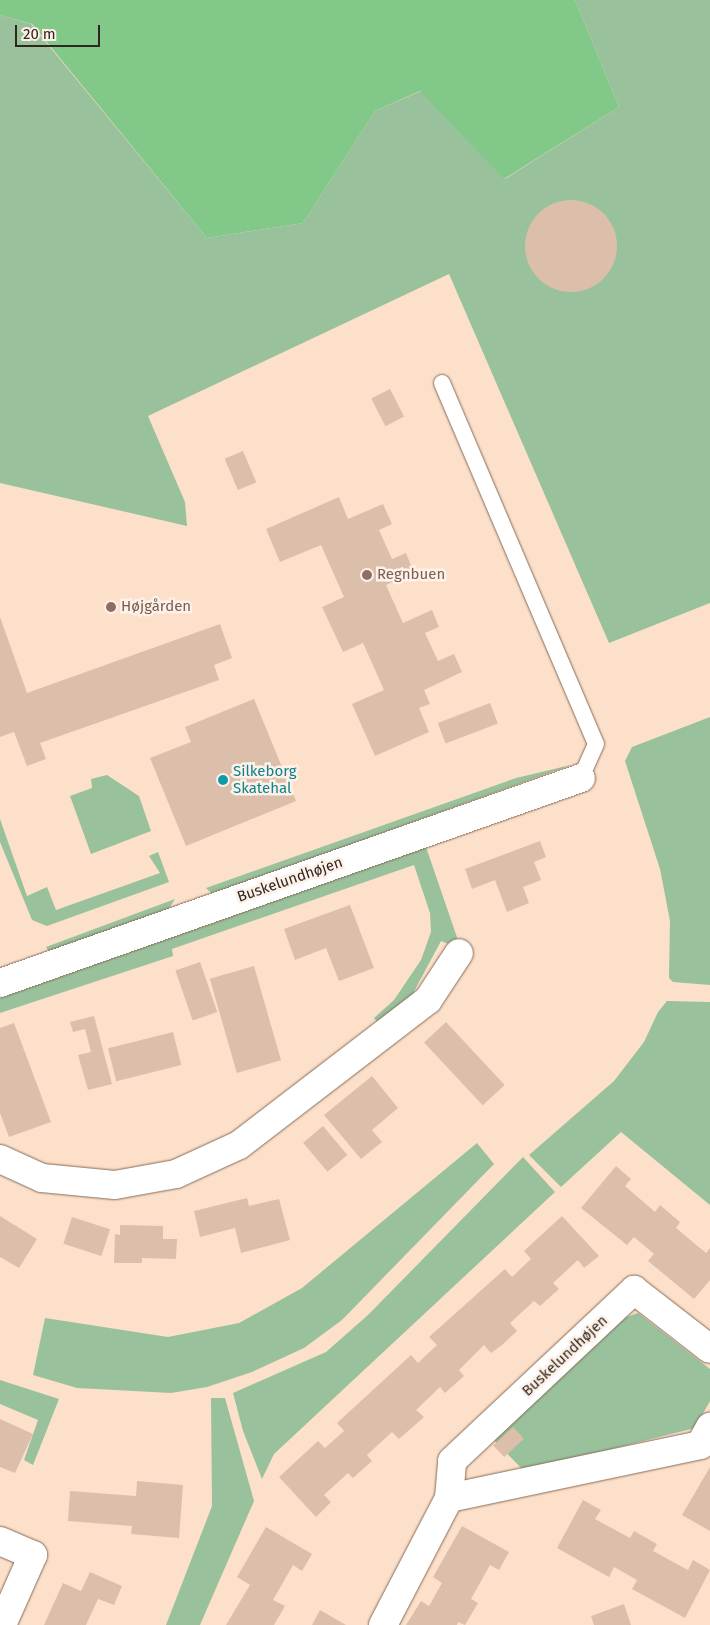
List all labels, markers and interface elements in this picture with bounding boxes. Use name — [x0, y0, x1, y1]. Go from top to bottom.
scale bar — [18, 15, 102, 47]
text: 20 m — [23, 25, 56, 43]
place label: Regnbuen — [377, 566, 445, 584]
marker: Regnbuen — [361, 569, 373, 581]
place label: Højgården — [121, 598, 191, 616]
marker: Højgården — [105, 601, 117, 613]
place label: Silkeborg Skatehal — [233, 762, 297, 797]
marker: Silkeborg Skatehal — [217, 774, 229, 786]
street label: Buskelundhøjen — [235, 854, 345, 906]
street label: Buskelundhøjen — [519, 1312, 611, 1400]

